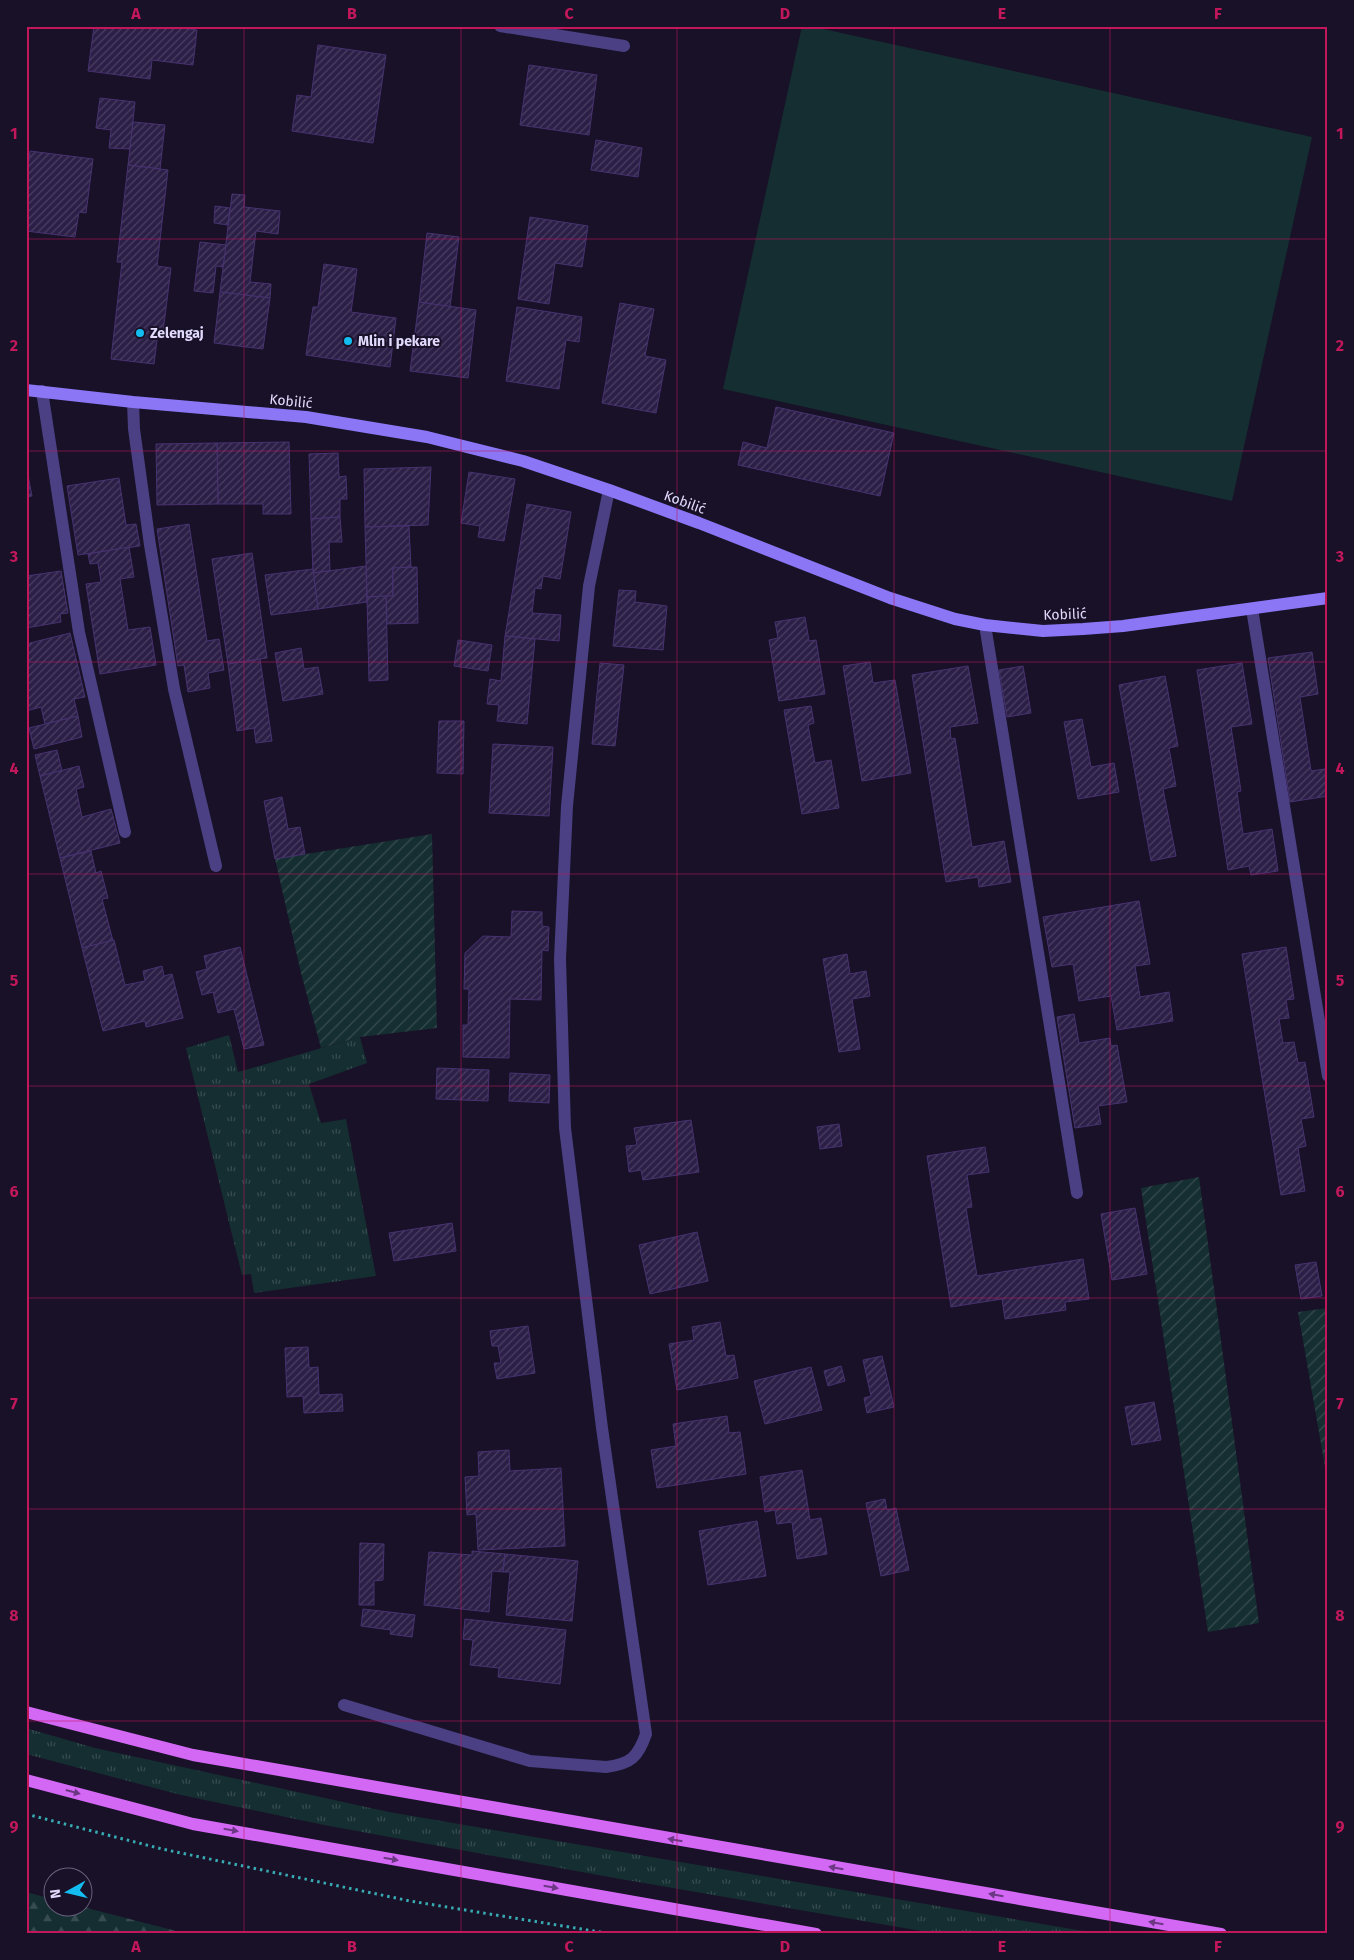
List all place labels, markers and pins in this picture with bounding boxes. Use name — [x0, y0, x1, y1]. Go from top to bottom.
place label: Zelengaj — [150, 325, 204, 342]
marker: Zelengaj — [134, 327, 146, 339]
place label: Mlin i pekare — [358, 333, 440, 350]
marker: Mlin i pekare — [342, 335, 354, 347]

